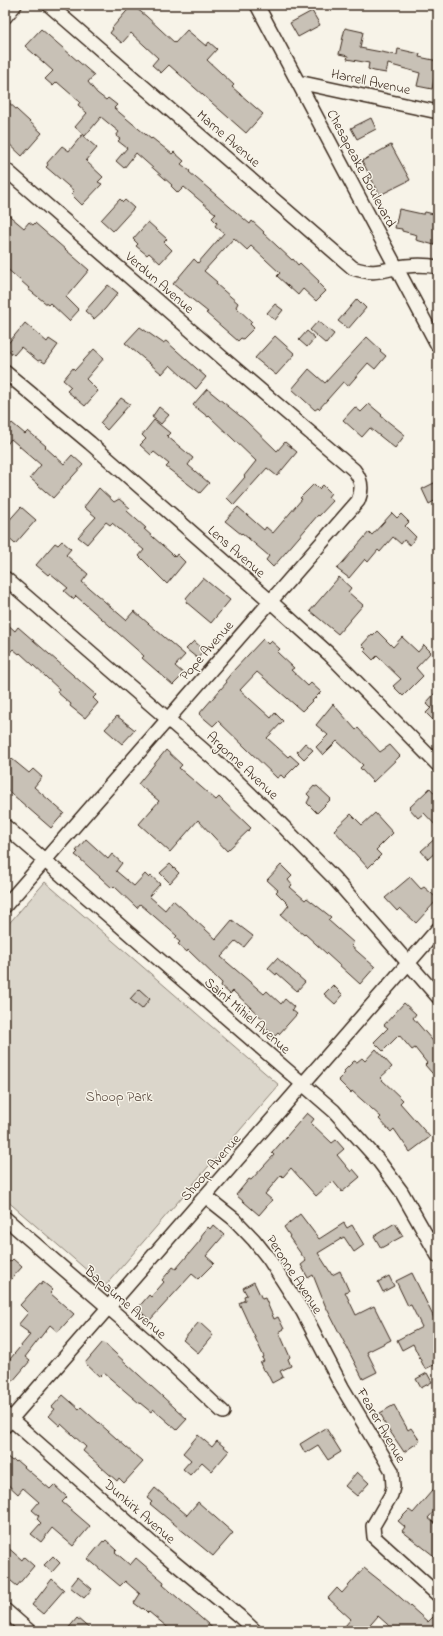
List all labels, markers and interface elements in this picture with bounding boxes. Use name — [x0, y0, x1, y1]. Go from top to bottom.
street label: Harrell Avenue — [329, 64, 413, 101]
street label: Marne Avenue — [191, 105, 265, 173]
street label: Chesapeake Boulevard — [321, 106, 401, 232]
street label: Verdun Avenue — [119, 247, 199, 320]
street label: Lens Avenue — [202, 521, 270, 584]
street label: Pope Avenue — [175, 616, 240, 686]
street label: Argonne Avenue — [200, 727, 283, 806]
street label: Saint Mihiel Avenue — [199, 973, 295, 1060]
park label: Shoop Park — [86, 1087, 153, 1108]
street label: Shoop Avenue — [176, 1129, 247, 1206]
street label: Peronne Avenue — [260, 1231, 328, 1319]
street label: Bapaume Avenue — [79, 1261, 171, 1345]
street label: Fearer Avenue — [350, 1384, 411, 1468]
street label: Dunkirk Avenue — [98, 1474, 180, 1550]

